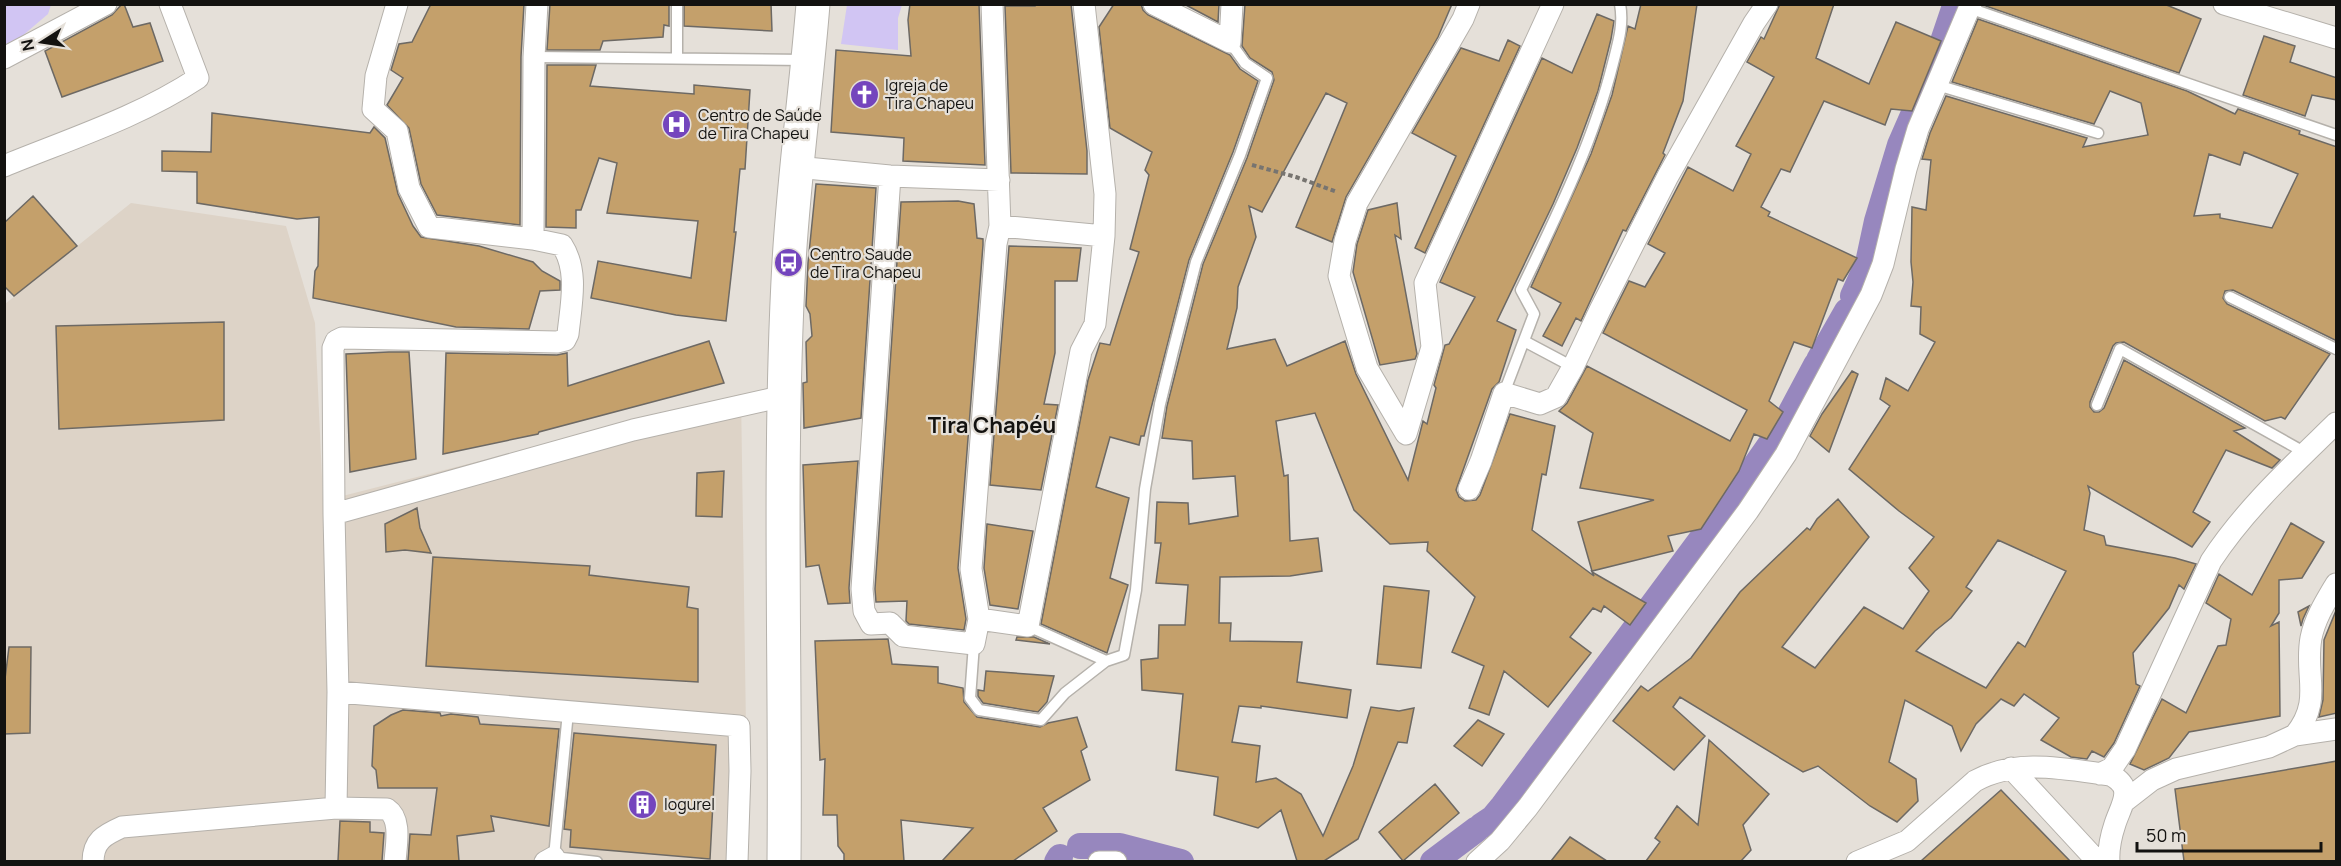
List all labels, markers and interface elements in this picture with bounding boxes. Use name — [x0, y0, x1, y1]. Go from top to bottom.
north arrow — [12, 12, 72, 72]
text: N — [15, 37, 39, 53]
place label: Igreja de Tira Chapeu — [885, 74, 974, 114]
church icon: Igreja de Tira Chapeu — [848, 78, 880, 110]
place label: Centro de Saúde de Tira Chapeu — [698, 104, 822, 144]
hospital icon: Centro de Saúde de Tira Chapeu — [661, 108, 693, 140]
place label: Centro Saude de Tira Chapeu — [810, 243, 921, 283]
bus stop icon: Centro Saude de Tira Chapeu — [773, 247, 805, 279]
district label: Tira Chapéu — [928, 410, 1056, 440]
building icon: Iogurel — [627, 788, 659, 820]
place label: Iogurel — [664, 793, 715, 815]
scale bar — [2137, 815, 2322, 853]
text: 50 m — [2146, 823, 2186, 847]

